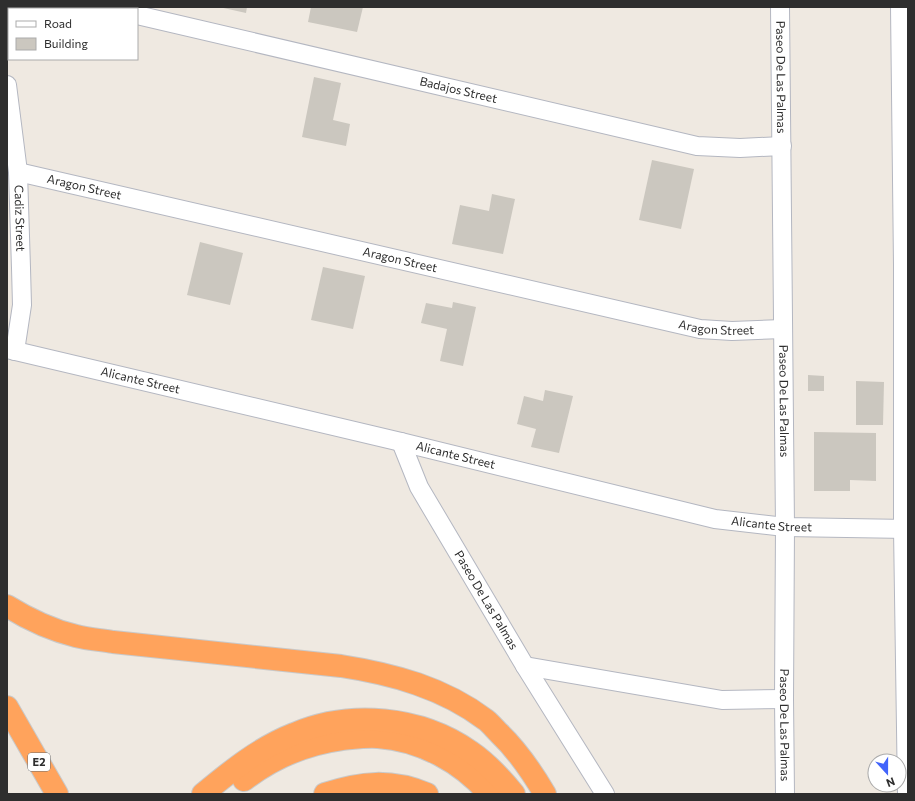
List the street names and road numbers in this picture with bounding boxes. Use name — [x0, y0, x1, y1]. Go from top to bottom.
street label: Paseo De Las Palmas — [774, 21, 789, 133]
street label: Badajos Street — [418, 73, 499, 105]
street label: Aragon Street — [46, 171, 123, 202]
street label: Cadiz Street — [12, 185, 28, 252]
street label: Aragon Street — [362, 244, 439, 274]
street label: Aragon Street — [677, 316, 754, 337]
street label: Paseo De Las Palmas — [777, 345, 792, 457]
street label: Alicante Street — [100, 363, 182, 396]
street label: Alicante Street — [415, 438, 497, 471]
street label: Alicante Street — [731, 513, 812, 533]
street label: Paseo De Las Palmas — [452, 548, 522, 652]
street label: Paseo De Las Palmas — [778, 669, 793, 781]
road number: E2 — [28, 753, 50, 771]

